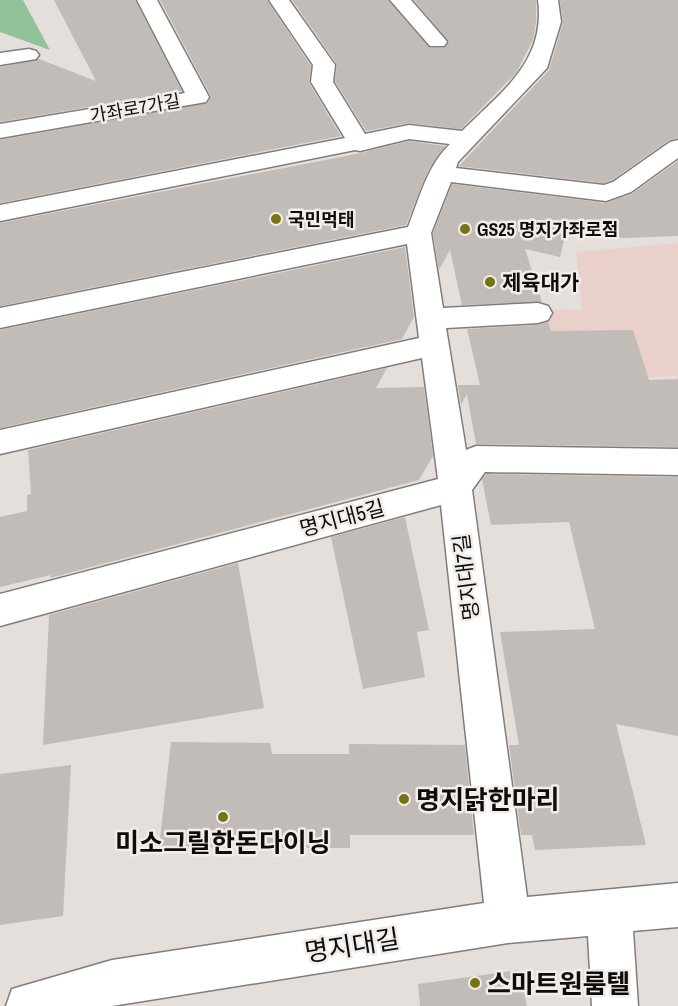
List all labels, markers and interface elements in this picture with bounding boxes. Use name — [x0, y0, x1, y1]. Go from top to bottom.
street label: 가좌로7가길 — [88, 88, 182, 128]
place label: 국민먹태 — [288, 207, 354, 232]
marker: 국민먹태 — [269, 212, 283, 226]
place label: GS25 명지가좌로점 — [477, 217, 618, 242]
marker: GS25 명지가좌로점 — [458, 222, 472, 236]
place label: 제육대가 — [502, 268, 579, 297]
marker: 제육대가 — [483, 275, 497, 289]
street label: 명지대5길 — [296, 493, 388, 543]
street label: 명지대7길 — [446, 532, 486, 622]
place label: 명지닭한마리 — [416, 782, 560, 817]
marker: 명지닭한마리 — [397, 792, 411, 806]
marker: 미소그릴한돈다이닝 — [216, 810, 230, 824]
place label: 미소그릴한돈다이닝 — [115, 825, 331, 860]
street label: 명지대길 — [302, 920, 402, 970]
place label: 스마트원룸텔 — [487, 966, 631, 1001]
marker: 스마트원룸텔 — [468, 976, 482, 990]

